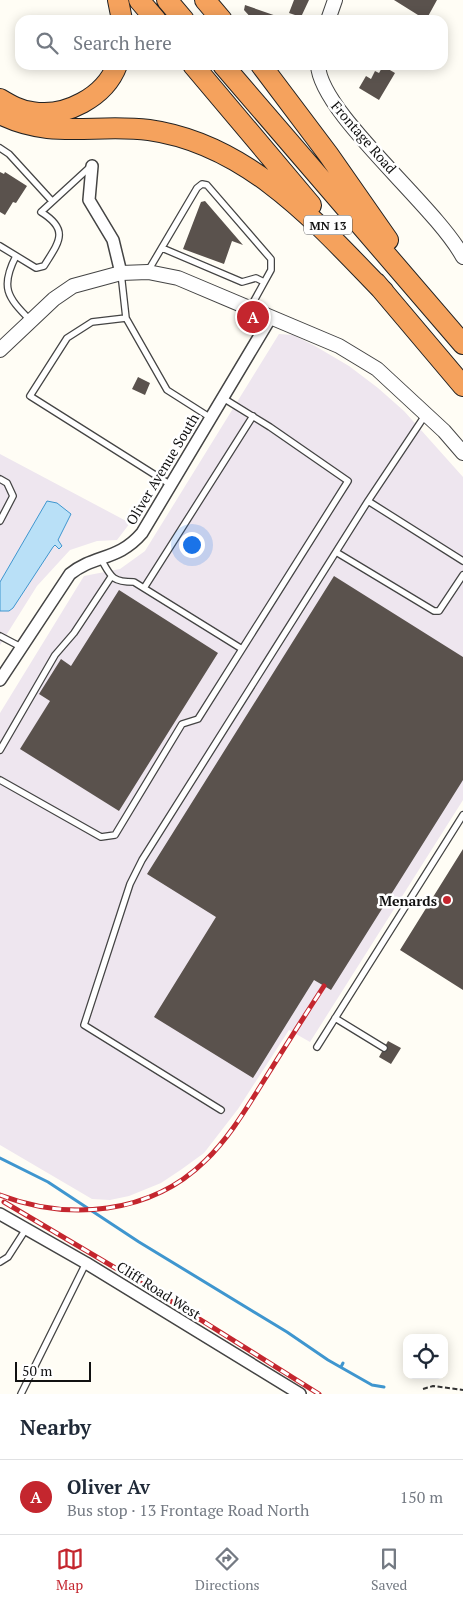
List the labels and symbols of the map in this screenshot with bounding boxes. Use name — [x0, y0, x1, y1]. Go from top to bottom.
street label: Frontage Road — [327, 97, 401, 178]
road number: MN 13 — [304, 216, 352, 234]
pin: A — [237, 298, 269, 336]
street label: Oliver Avenue South — [121, 410, 203, 528]
your location — [179, 532, 205, 558]
place label: Menards — [379, 891, 437, 910]
marker: Menards — [441, 894, 453, 906]
street label: Cliff Road West — [113, 1257, 205, 1324]
scale bar — [15, 1359, 91, 1382]

